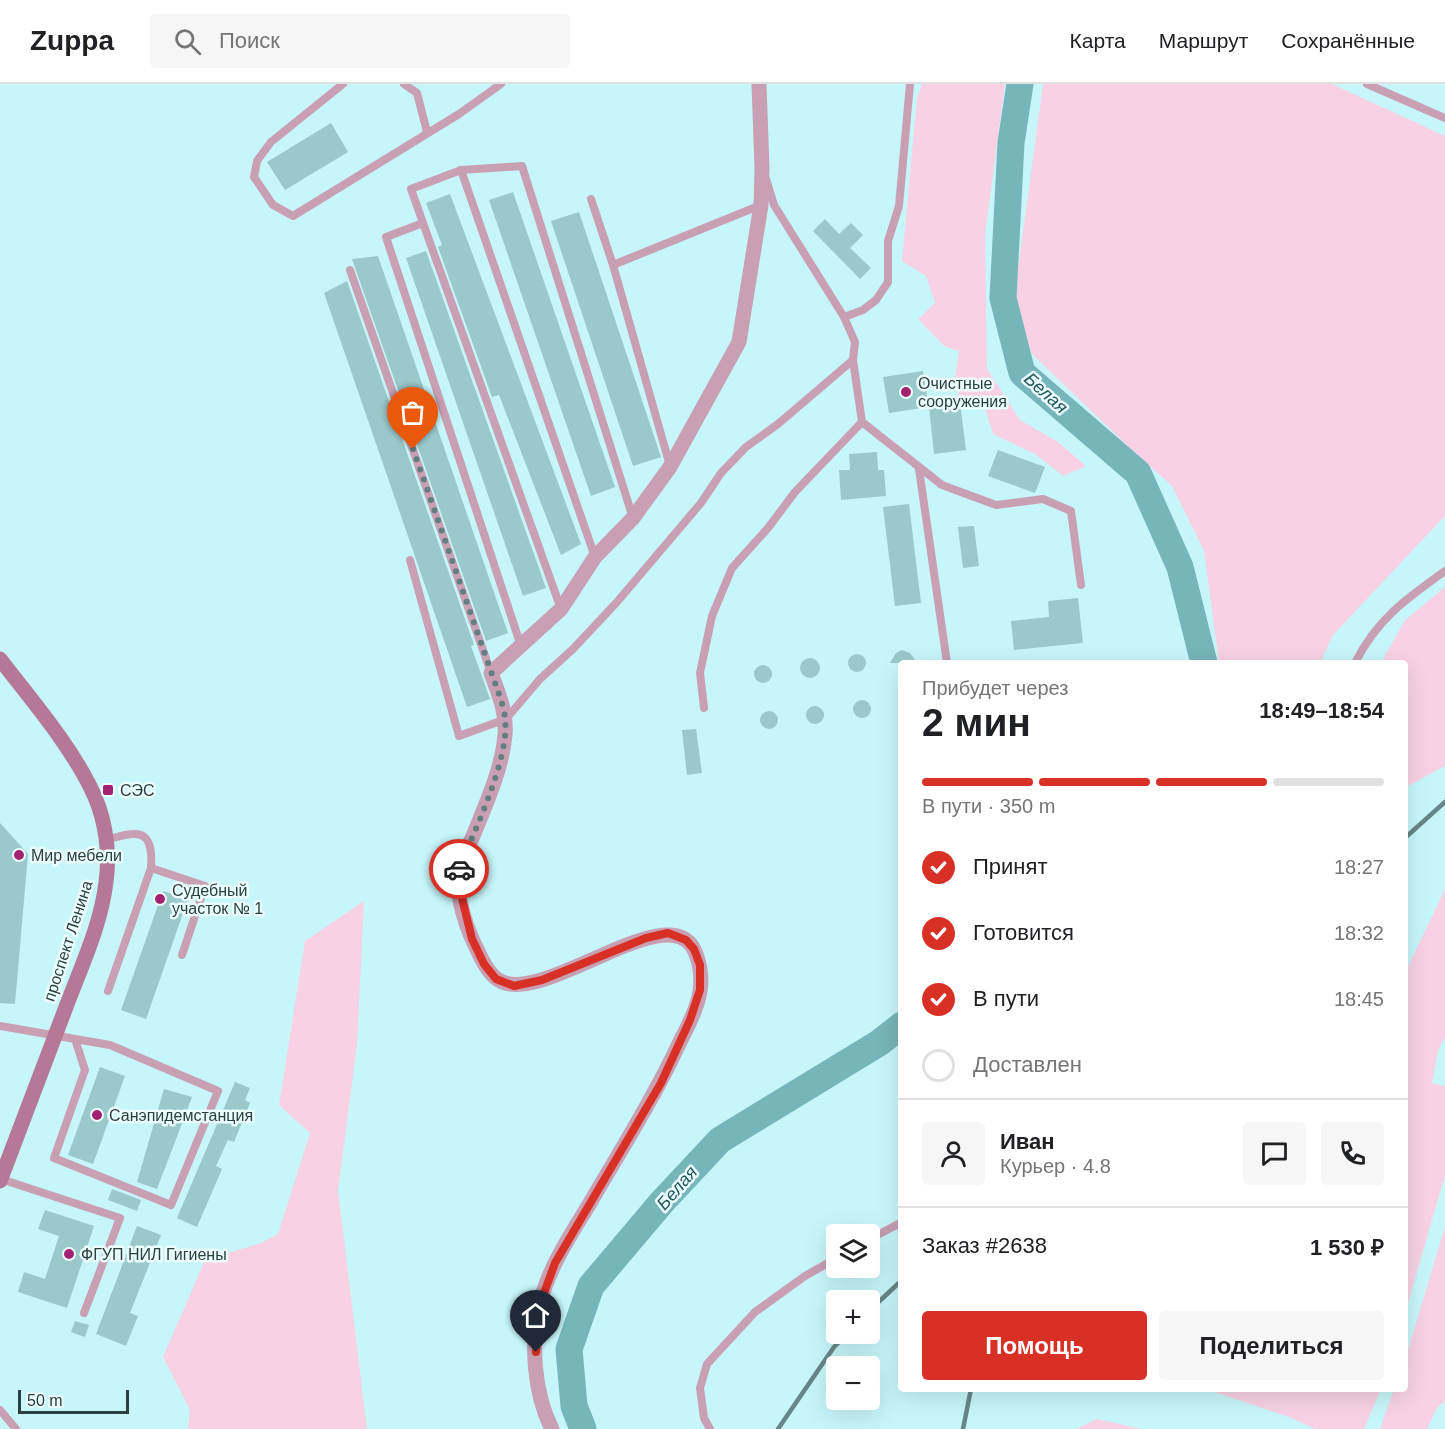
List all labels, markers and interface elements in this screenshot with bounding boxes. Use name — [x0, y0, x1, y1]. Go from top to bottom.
search box — [150, 14, 570, 68]
text: Zuppa — [30, 25, 114, 56]
icon: search — [171, 25, 204, 58]
text: Поиск — [219, 28, 280, 53]
text: Карта — [1070, 29, 1126, 52]
text: Маршрут — [1159, 29, 1248, 52]
text: Сохранённые — [1281, 29, 1415, 52]
water label: Белая — [1020, 369, 1072, 418]
place label: Очистные сооружения — [918, 375, 1007, 410]
marker: Очистные сооружения — [899, 385, 913, 399]
pin — [387, 387, 438, 449]
icon: bag — [396, 396, 429, 429]
text: Прибудет через — [922, 677, 1068, 699]
text: 18:49–18:54 — [1259, 698, 1384, 723]
text: 2 мин — [922, 701, 1031, 744]
place label: СЭС — [120, 782, 154, 799]
marker: СЭС — [101, 783, 115, 797]
text: В пути · 350 m — [922, 795, 1055, 817]
courier — [429, 839, 489, 899]
place label: Мир мебели — [31, 847, 122, 864]
marker: Мир мебели — [12, 848, 26, 862]
icon: check — [922, 851, 955, 884]
icon: car — [443, 853, 476, 886]
text: Принят — [973, 854, 1047, 879]
text: 18:27 — [1334, 856, 1384, 878]
street label: проспект Ленина — [40, 878, 96, 1003]
place label: Судебный участок № 1 — [172, 882, 263, 917]
marker: Судебный участок № 1 — [153, 892, 167, 906]
icon: check — [922, 917, 955, 950]
text: Готовится — [973, 920, 1074, 945]
text: 18:32 — [1334, 922, 1384, 944]
icon: check — [922, 983, 955, 1016]
text: В пути — [973, 986, 1039, 1011]
text: 18:45 — [1334, 988, 1384, 1010]
text: Доставлен — [973, 1052, 1082, 1077]
place label: Санэпидемстанция — [109, 1107, 253, 1124]
marker: Санэпидемстанция — [90, 1108, 104, 1122]
button: person — [922, 1122, 985, 1185]
button: chat — [1243, 1122, 1306, 1185]
button: phone — [1321, 1122, 1384, 1185]
text: Иван — [1000, 1129, 1055, 1154]
text: Курьер · 4.8 — [1000, 1155, 1111, 1177]
water label: Белая — [653, 1162, 701, 1214]
map controls — [826, 1224, 880, 1410]
button: layers — [826, 1224, 880, 1278]
text: Заказ #2638 — [922, 1233, 1047, 1258]
text: 1 530 ₽ — [1310, 1235, 1384, 1260]
place label: ФГУП НИЛ Гигиены — [81, 1246, 227, 1263]
marker: ФГУП НИЛ Гигиены — [62, 1247, 76, 1261]
pin — [510, 1290, 561, 1352]
button: + — [826, 1290, 880, 1344]
icon: home — [519, 1299, 552, 1332]
button: Помощь — [922, 1311, 1147, 1380]
button: Поделиться — [1159, 1311, 1384, 1380]
button: − — [826, 1356, 880, 1410]
scale bar — [18, 1387, 129, 1414]
text: 50 m — [27, 1392, 63, 1409]

